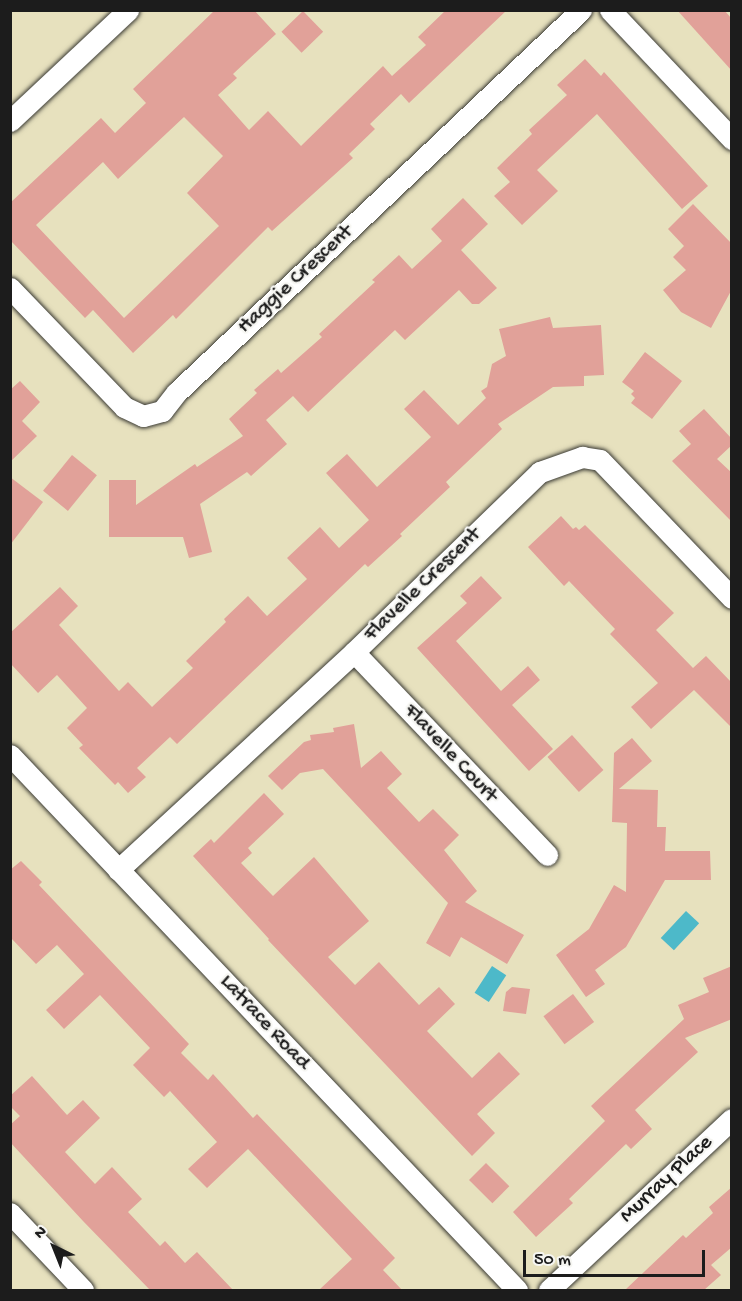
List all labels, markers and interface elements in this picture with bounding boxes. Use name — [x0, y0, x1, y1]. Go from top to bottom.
street label: Haggie Crescent — [233, 220, 359, 340]
street label: Flavelle Crescent — [359, 522, 487, 648]
street label: Flavelle Court — [397, 699, 503, 809]
street label: Latrace Road — [213, 970, 315, 1076]
street label: Murray Place — [615, 1130, 719, 1230]
north arrow — [24, 1217, 84, 1277]
text: N — [31, 1223, 52, 1244]
scale bar — [526, 1238, 708, 1276]
text: 50 m — [534, 1250, 571, 1271]

